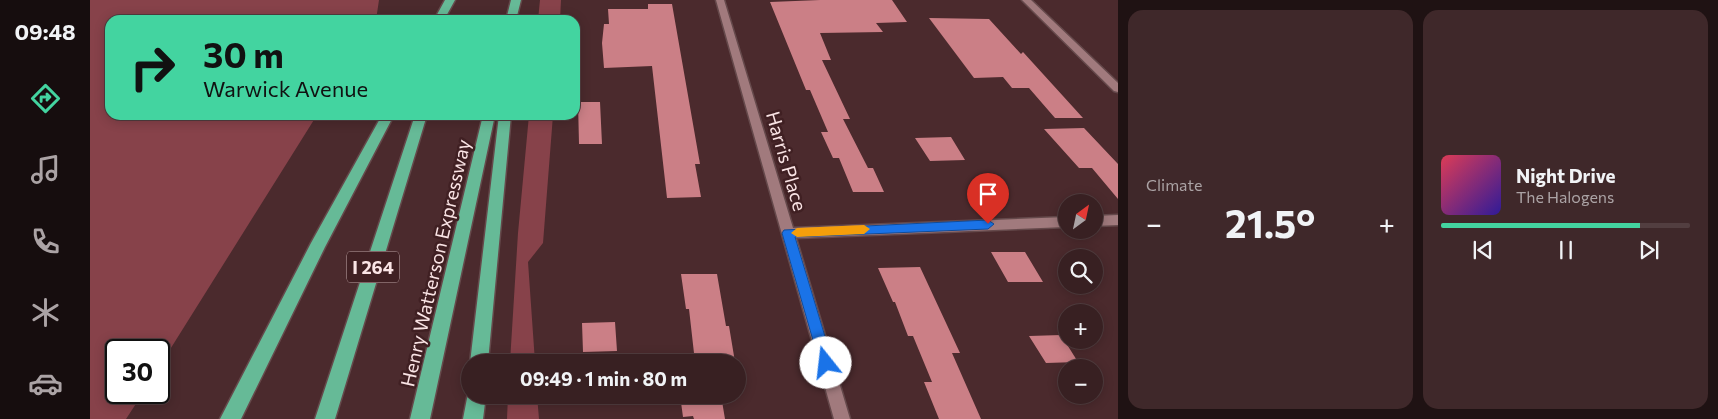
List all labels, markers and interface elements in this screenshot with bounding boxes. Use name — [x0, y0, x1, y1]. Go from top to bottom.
text: 09:48 — [14, 18, 76, 45]
text: 30 m — [203, 32, 284, 75]
icon: right — [120, 35, 185, 100]
text: Warwick Avenue — [203, 75, 368, 102]
icon: directions — [28, 81, 63, 116]
street label: Harris Place — [762, 108, 812, 214]
street label: Henry Watterson Expressway — [395, 137, 475, 389]
icon: music — [28, 152, 63, 187]
text: Night Drive — [1516, 164, 1616, 187]
pin — [967, 173, 1009, 224]
text: Climate — [1146, 175, 1202, 194]
icon: arrive — [974, 180, 1002, 208]
text: The Halogens — [1516, 187, 1614, 206]
north arrow — [1058, 194, 1102, 239]
map controls — [1058, 194, 1103, 404]
text: 21.5° — [1225, 199, 1315, 246]
text: − — [1146, 206, 1162, 240]
text: + — [1379, 206, 1395, 240]
icon: phone — [28, 224, 63, 259]
icon: previous — [1469, 236, 1497, 264]
icon: pause — [1552, 236, 1580, 264]
icon: next — [1635, 236, 1663, 264]
button: search — [1058, 249, 1103, 294]
road number: I 264 — [347, 252, 399, 282]
icon: climate — [28, 295, 63, 330]
button: + — [1058, 304, 1103, 349]
position arrow — [799, 336, 851, 388]
speed limit sign: 30 — [105, 339, 170, 404]
button: − — [1058, 359, 1103, 404]
icon: car — [28, 366, 63, 401]
text: 09:49 · 1 min · 80 m — [520, 367, 687, 390]

